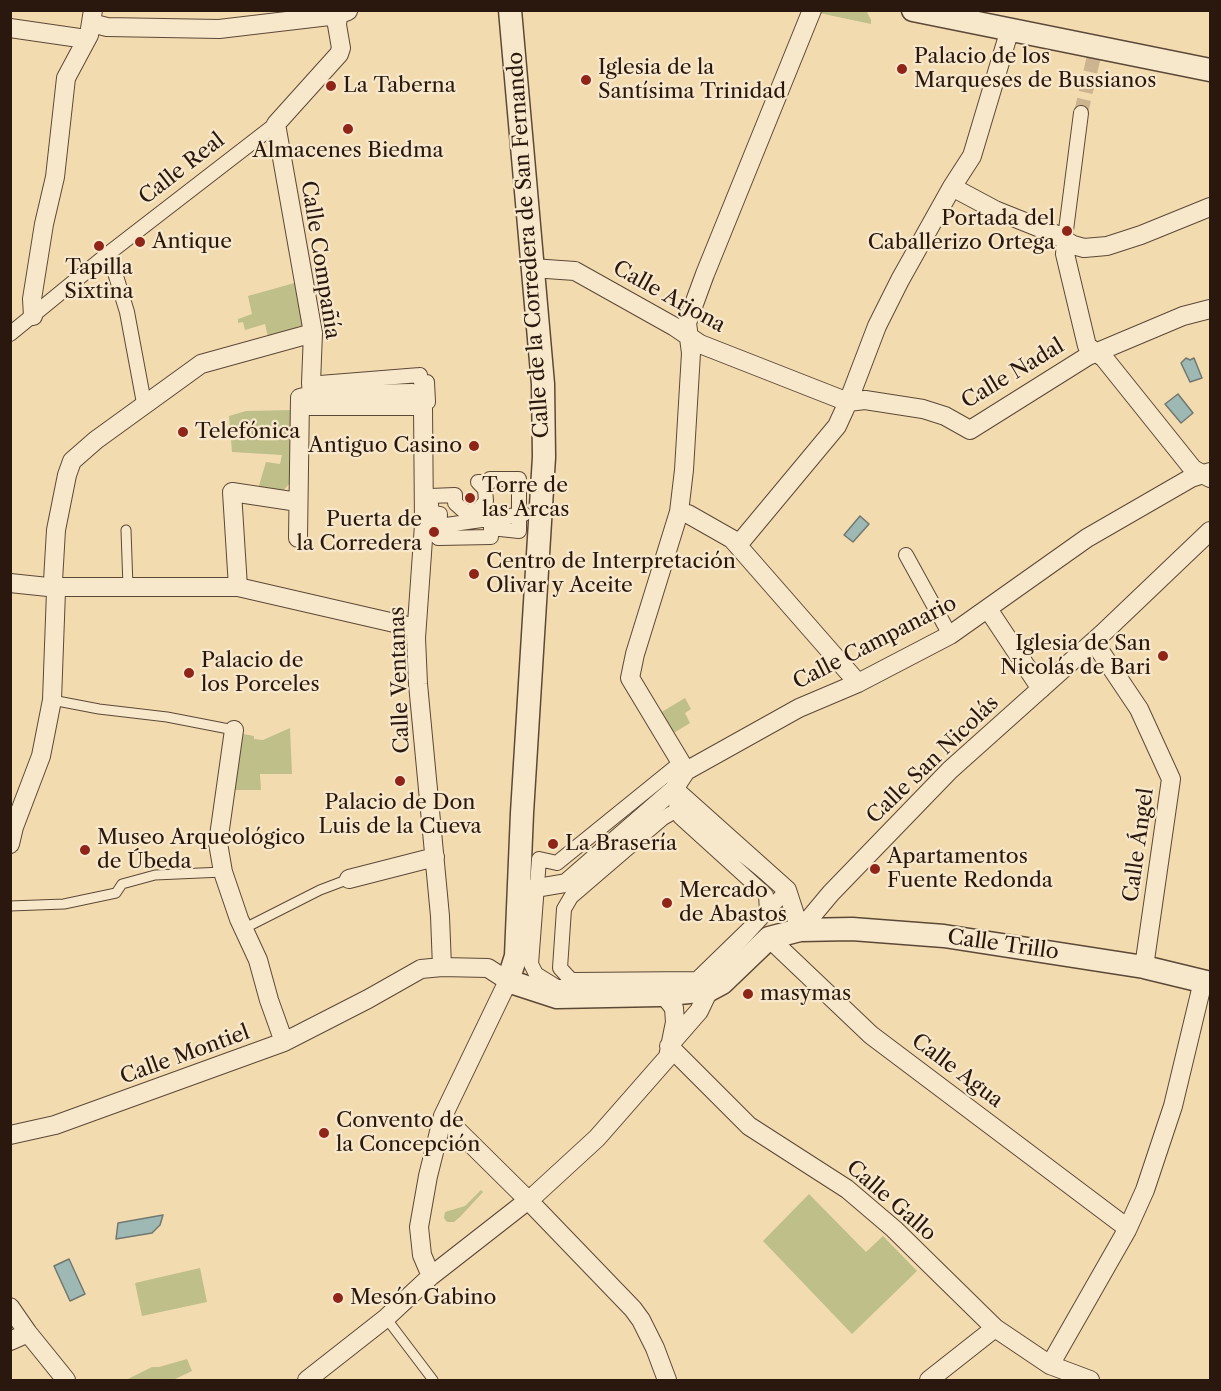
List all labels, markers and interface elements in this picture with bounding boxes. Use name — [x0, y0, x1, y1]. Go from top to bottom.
place label: Palacio de los Marqueses de Bussianos — [914, 44, 1156, 94]
street label: Calle de la Corredera de San Fernando — [503, 51, 555, 439]
place label: Iglesia de la Santísima Trinidad — [598, 55, 786, 105]
marker: Palacio de los Marqueses de Bussianos — [895, 62, 909, 76]
place label: La Taberna — [343, 73, 456, 99]
marker: Iglesia de la Santísima Trinidad — [579, 73, 593, 87]
marker: La Taberna — [324, 79, 338, 93]
marker: Almacenes Biedma — [341, 122, 355, 136]
street label: Calle Real — [134, 128, 230, 210]
place label: Almacenes Biedma — [252, 138, 444, 164]
street label: Calle Compañía — [295, 179, 345, 341]
place label: Portada del Caballerizo Ortega — [868, 206, 1055, 256]
marker: Portada del Caballerizo Ortega — [1060, 224, 1074, 238]
place label: Antique — [152, 229, 232, 255]
marker: Antique — [133, 235, 147, 249]
marker: Tapilla Sixtina — [92, 239, 106, 253]
place label: Tapilla Sixtina — [64, 255, 134, 305]
street label: Calle Arjona — [608, 256, 730, 338]
street label: Calle Nadal — [957, 334, 1069, 414]
place label: Telefónica — [195, 419, 300, 445]
marker: Telefónica — [176, 425, 190, 439]
place label: Antiguo Casino — [308, 433, 462, 459]
marker: Antiguo Casino — [467, 439, 481, 453]
place label: Torre de las Arcas — [482, 473, 569, 523]
marker: Torre de las Arcas — [463, 491, 477, 505]
place label: Puerta de la Corredera — [296, 507, 422, 557]
marker: Puerta de la Corredera — [427, 525, 441, 539]
place label: Centro de Interpretación Olivar y Aceite — [486, 549, 736, 599]
marker: Centro de Interpretación Olivar y Aceite — [467, 567, 481, 581]
street label: Calle Campanario — [789, 591, 961, 695]
street label: Calle Ventanas — [385, 606, 415, 754]
place label: Iglesia de San Nicolás de Bari — [1000, 631, 1151, 681]
place label: Palacio de los Porceles — [201, 648, 320, 698]
marker: Iglesia de San Nicolás de Bari — [1156, 649, 1170, 663]
marker: Palacio de los Porceles — [182, 666, 196, 680]
street label: Calle San Nicolás — [862, 691, 1004, 829]
marker: Palacio de Don Luis de la Cueva — [393, 774, 407, 788]
street label: Calle Ángel — [1119, 786, 1159, 904]
place label: Palacio de Don Luis de la Cueva — [318, 790, 482, 840]
place label: Museo Arqueológico de Úbeda — [97, 825, 305, 875]
place label: La Brasería — [565, 831, 677, 857]
marker: La Brasería — [546, 837, 560, 851]
marker: Museo Arqueológico de Úbeda — [78, 843, 92, 857]
place label: Apartamentos Fuente Redonda — [887, 844, 1053, 894]
marker: Apartamentos Fuente Redonda — [868, 862, 882, 876]
place label: Mercado de Abastos — [679, 878, 787, 928]
marker: Mercado de Abastos — [660, 896, 674, 910]
street label: Calle Trillo — [946, 925, 1060, 965]
place label: masymas — [760, 981, 851, 1007]
marker: masymas — [741, 987, 755, 1001]
street label: Calle Montiel — [117, 1020, 253, 1090]
street label: Calle Agua — [906, 1029, 1008, 1113]
place label: Convento de la Concepción — [336, 1108, 480, 1158]
marker: Convento de la Concepción — [317, 1126, 331, 1140]
street label: Calle Gallo — [841, 1155, 941, 1247]
place label: Mesón Gabino — [350, 1285, 496, 1311]
marker: Mesón Gabino — [331, 1291, 345, 1305]

